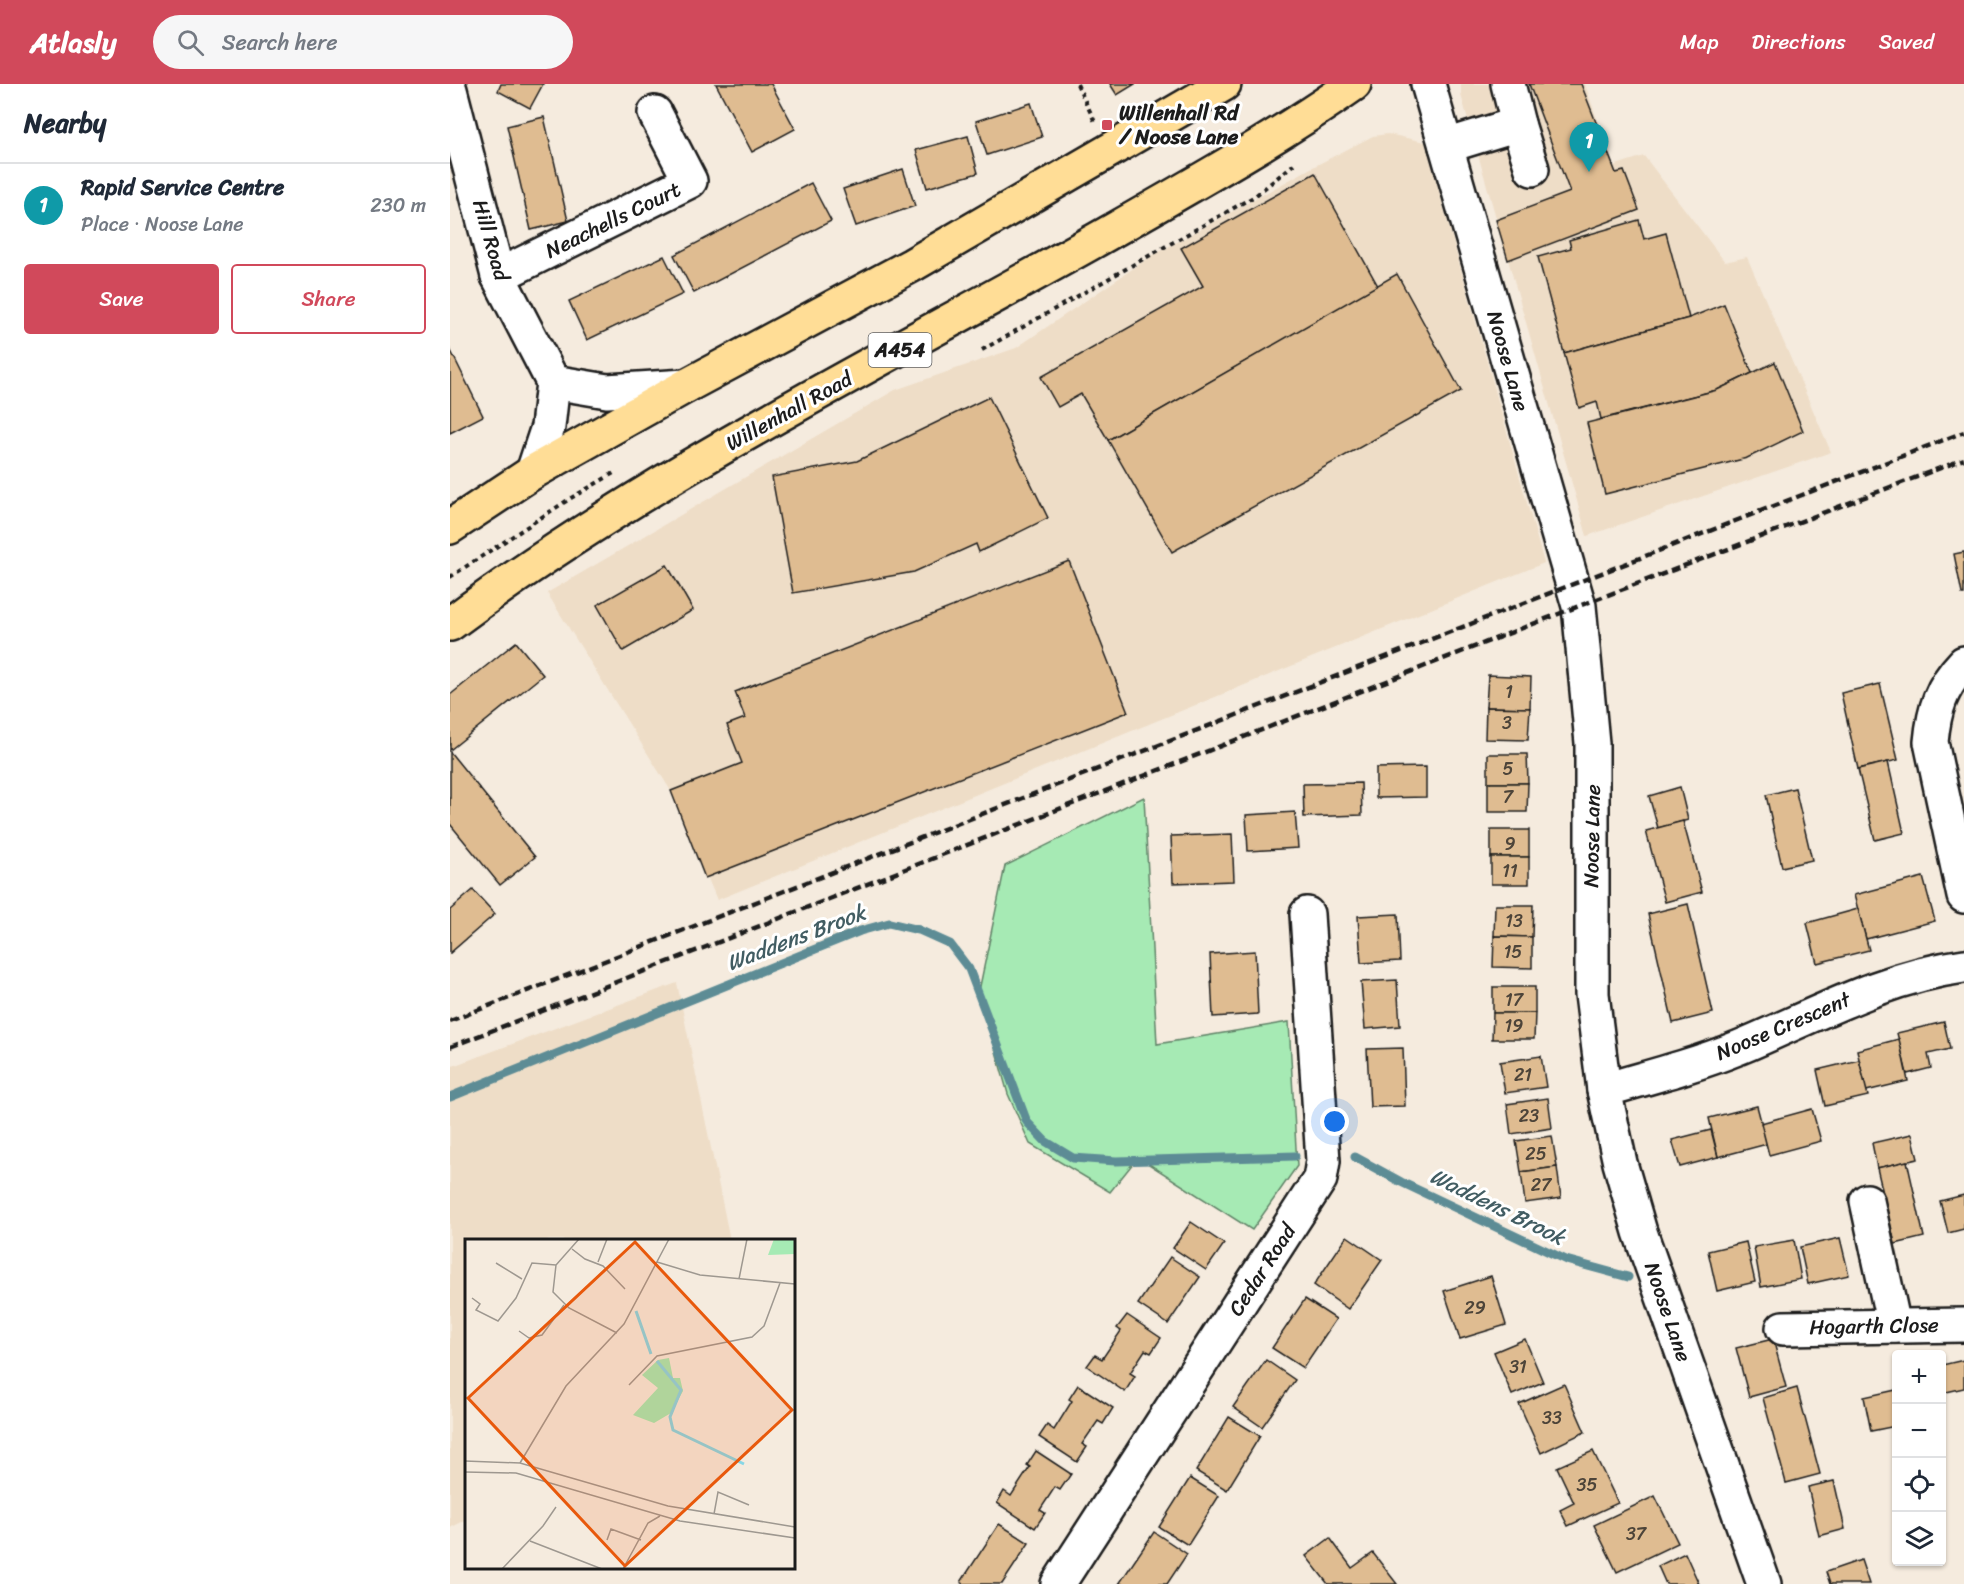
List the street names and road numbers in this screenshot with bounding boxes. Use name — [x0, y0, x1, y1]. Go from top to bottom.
street label: Neachells Court — [538, 171, 688, 269]
street label: Hill Road — [461, 195, 521, 287]
street label: Noose Lane — [1475, 306, 1541, 416]
road number: A454 — [868, 333, 932, 367]
street label: Willenhall Road — [718, 359, 861, 462]
street label: Noose Lane — [1572, 784, 1612, 888]
street label: Noose Crescent — [1710, 980, 1858, 1071]
street label: Cedar Road — [1218, 1214, 1307, 1324]
street label: Noose Lane — [1633, 1257, 1703, 1367]
street label: Hogarth Close — [1809, 1306, 1939, 1346]

